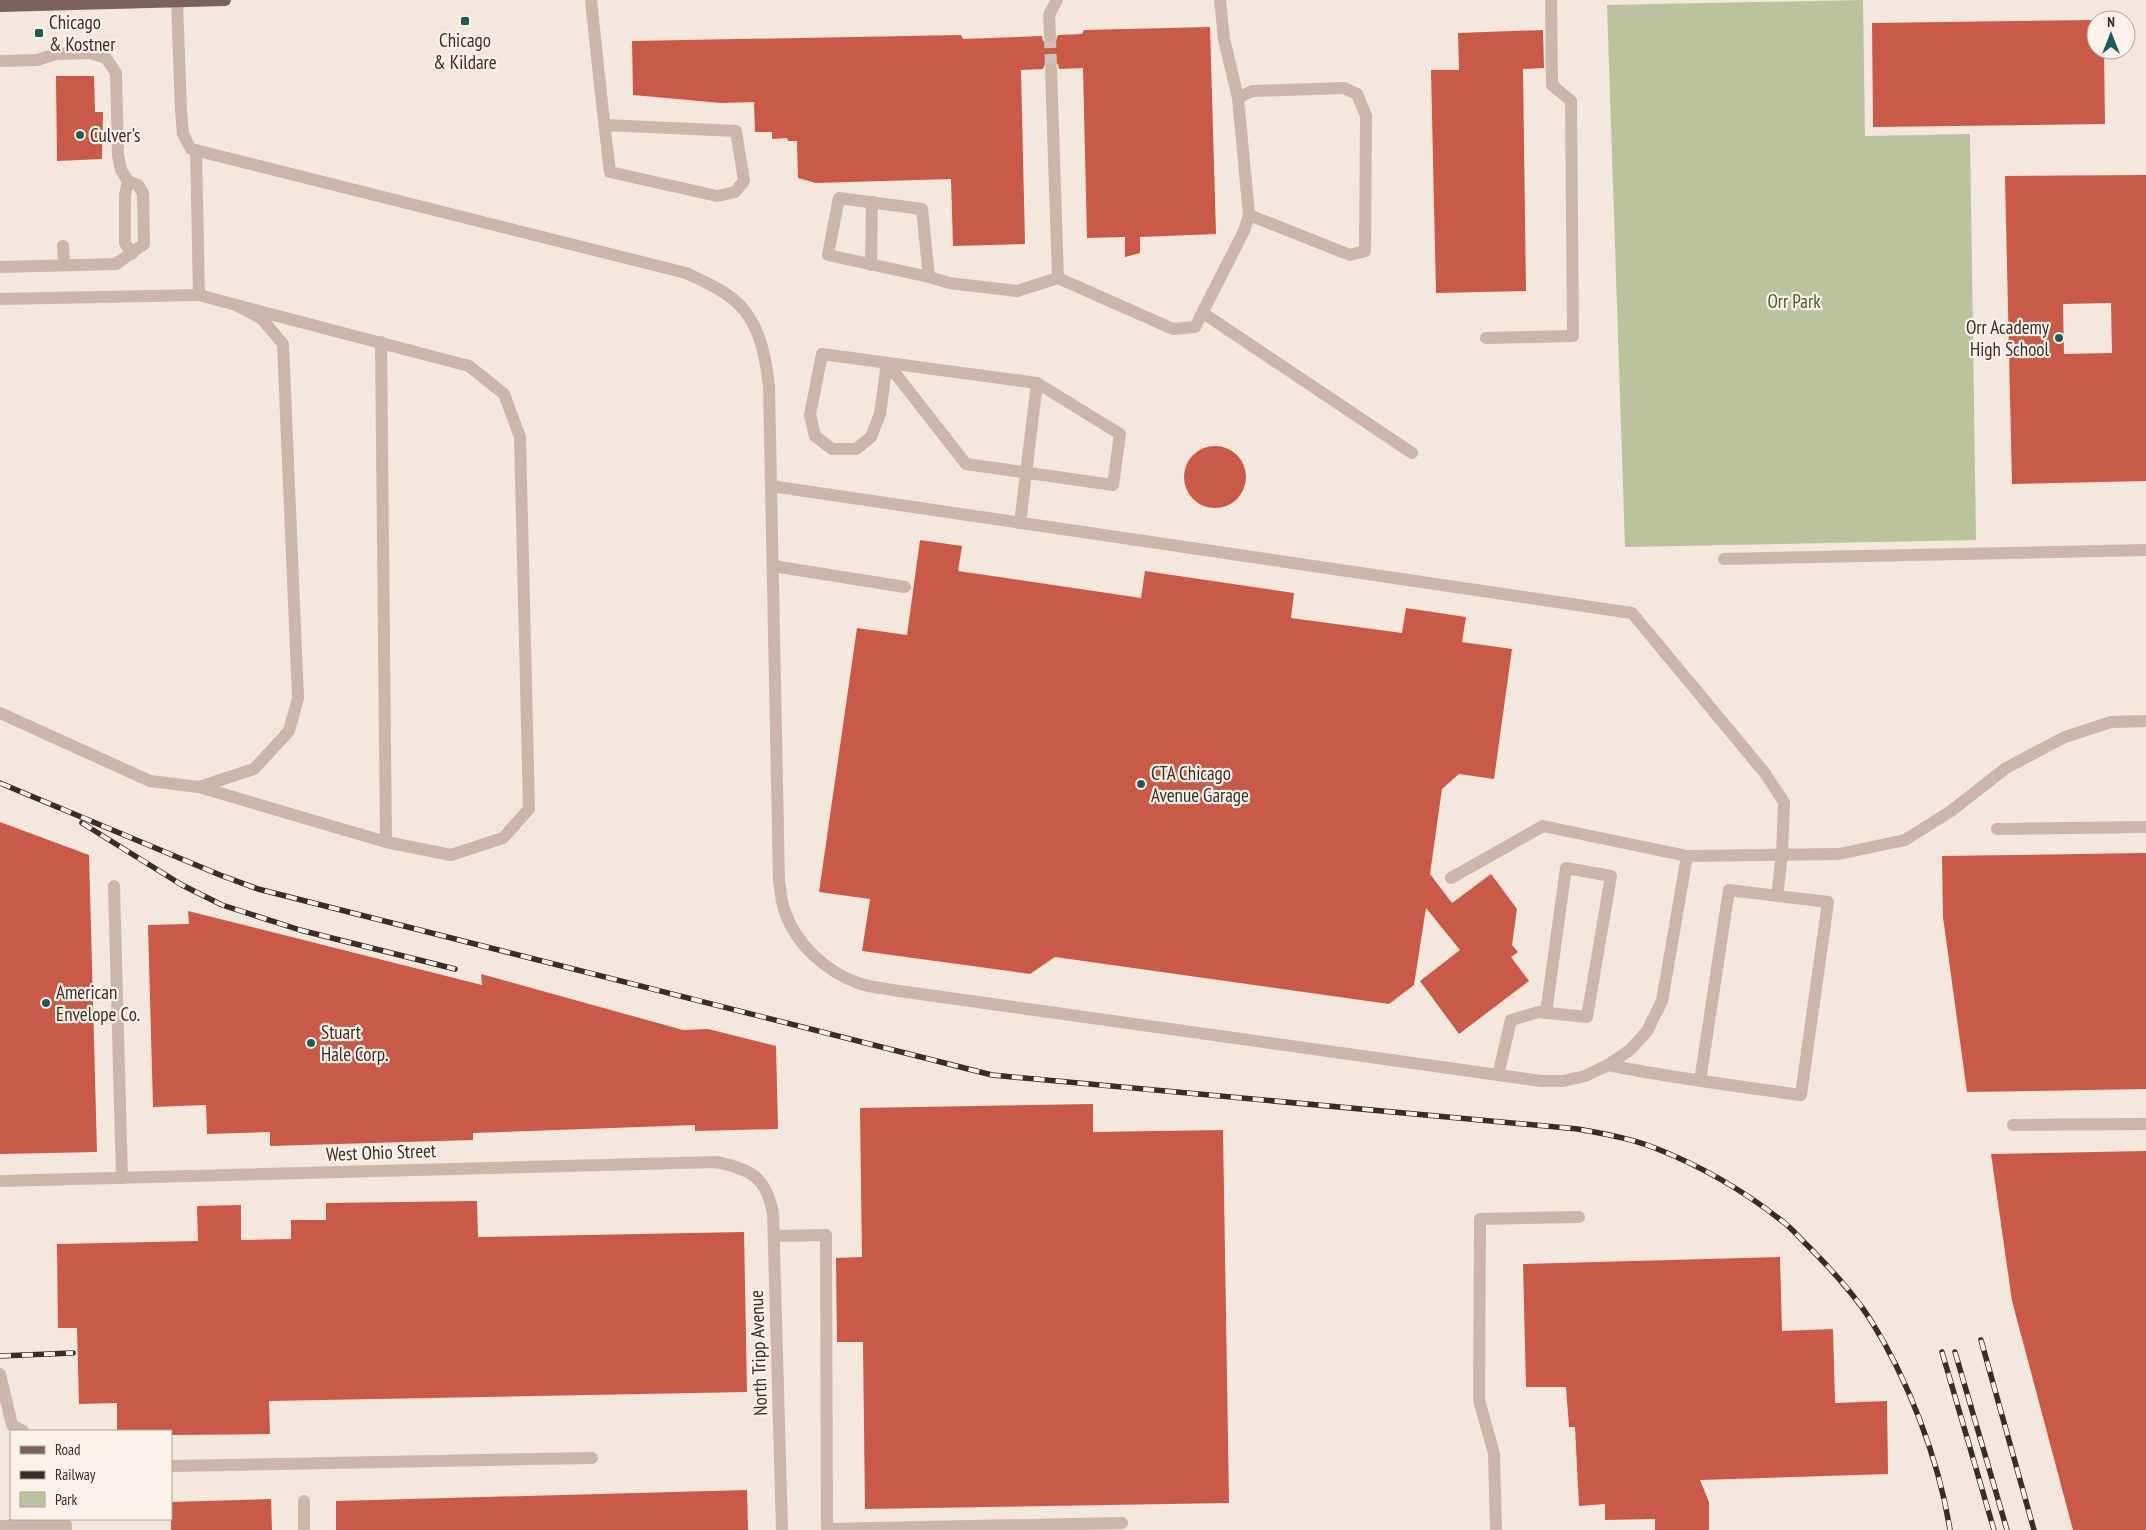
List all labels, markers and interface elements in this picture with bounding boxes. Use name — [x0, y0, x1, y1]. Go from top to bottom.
place label: Chicago & Kostner — [49, 10, 116, 56]
north arrow — [2086, 10, 2136, 60]
text: N — [2107, 13, 2115, 31]
marker: Chicago & Kildare — [459, 15, 471, 27]
marker: Chicago & Kostner — [33, 27, 45, 39]
place label: Chicago & Kildare — [433, 28, 497, 74]
place label: Culver's — [90, 123, 140, 147]
marker: Culver's — [74, 129, 86, 141]
park label: Orr Park — [1767, 289, 1821, 313]
place label: Orr Academy High School — [1966, 315, 2050, 361]
marker: Orr Academy High School — [2053, 332, 2065, 344]
place label: CTA Chicago Avenue Garage — [1151, 761, 1249, 807]
marker: CTA Chicago Avenue Garage — [1135, 778, 1147, 790]
place label: American Envelope Co. — [56, 980, 140, 1026]
marker: American Envelope Co. — [40, 997, 52, 1009]
place label: Stuart Hale Corp. — [321, 1020, 388, 1066]
marker: Stuart Hale Corp. — [305, 1037, 317, 1049]
street label: West Ohio Street — [326, 1138, 437, 1166]
street label: North Tripp Avenue — [744, 1290, 772, 1416]
legend — [10, 1430, 172, 1520]
text: Road — [55, 1440, 81, 1459]
text: Railway — [55, 1465, 96, 1484]
text: Park — [55, 1490, 77, 1509]

